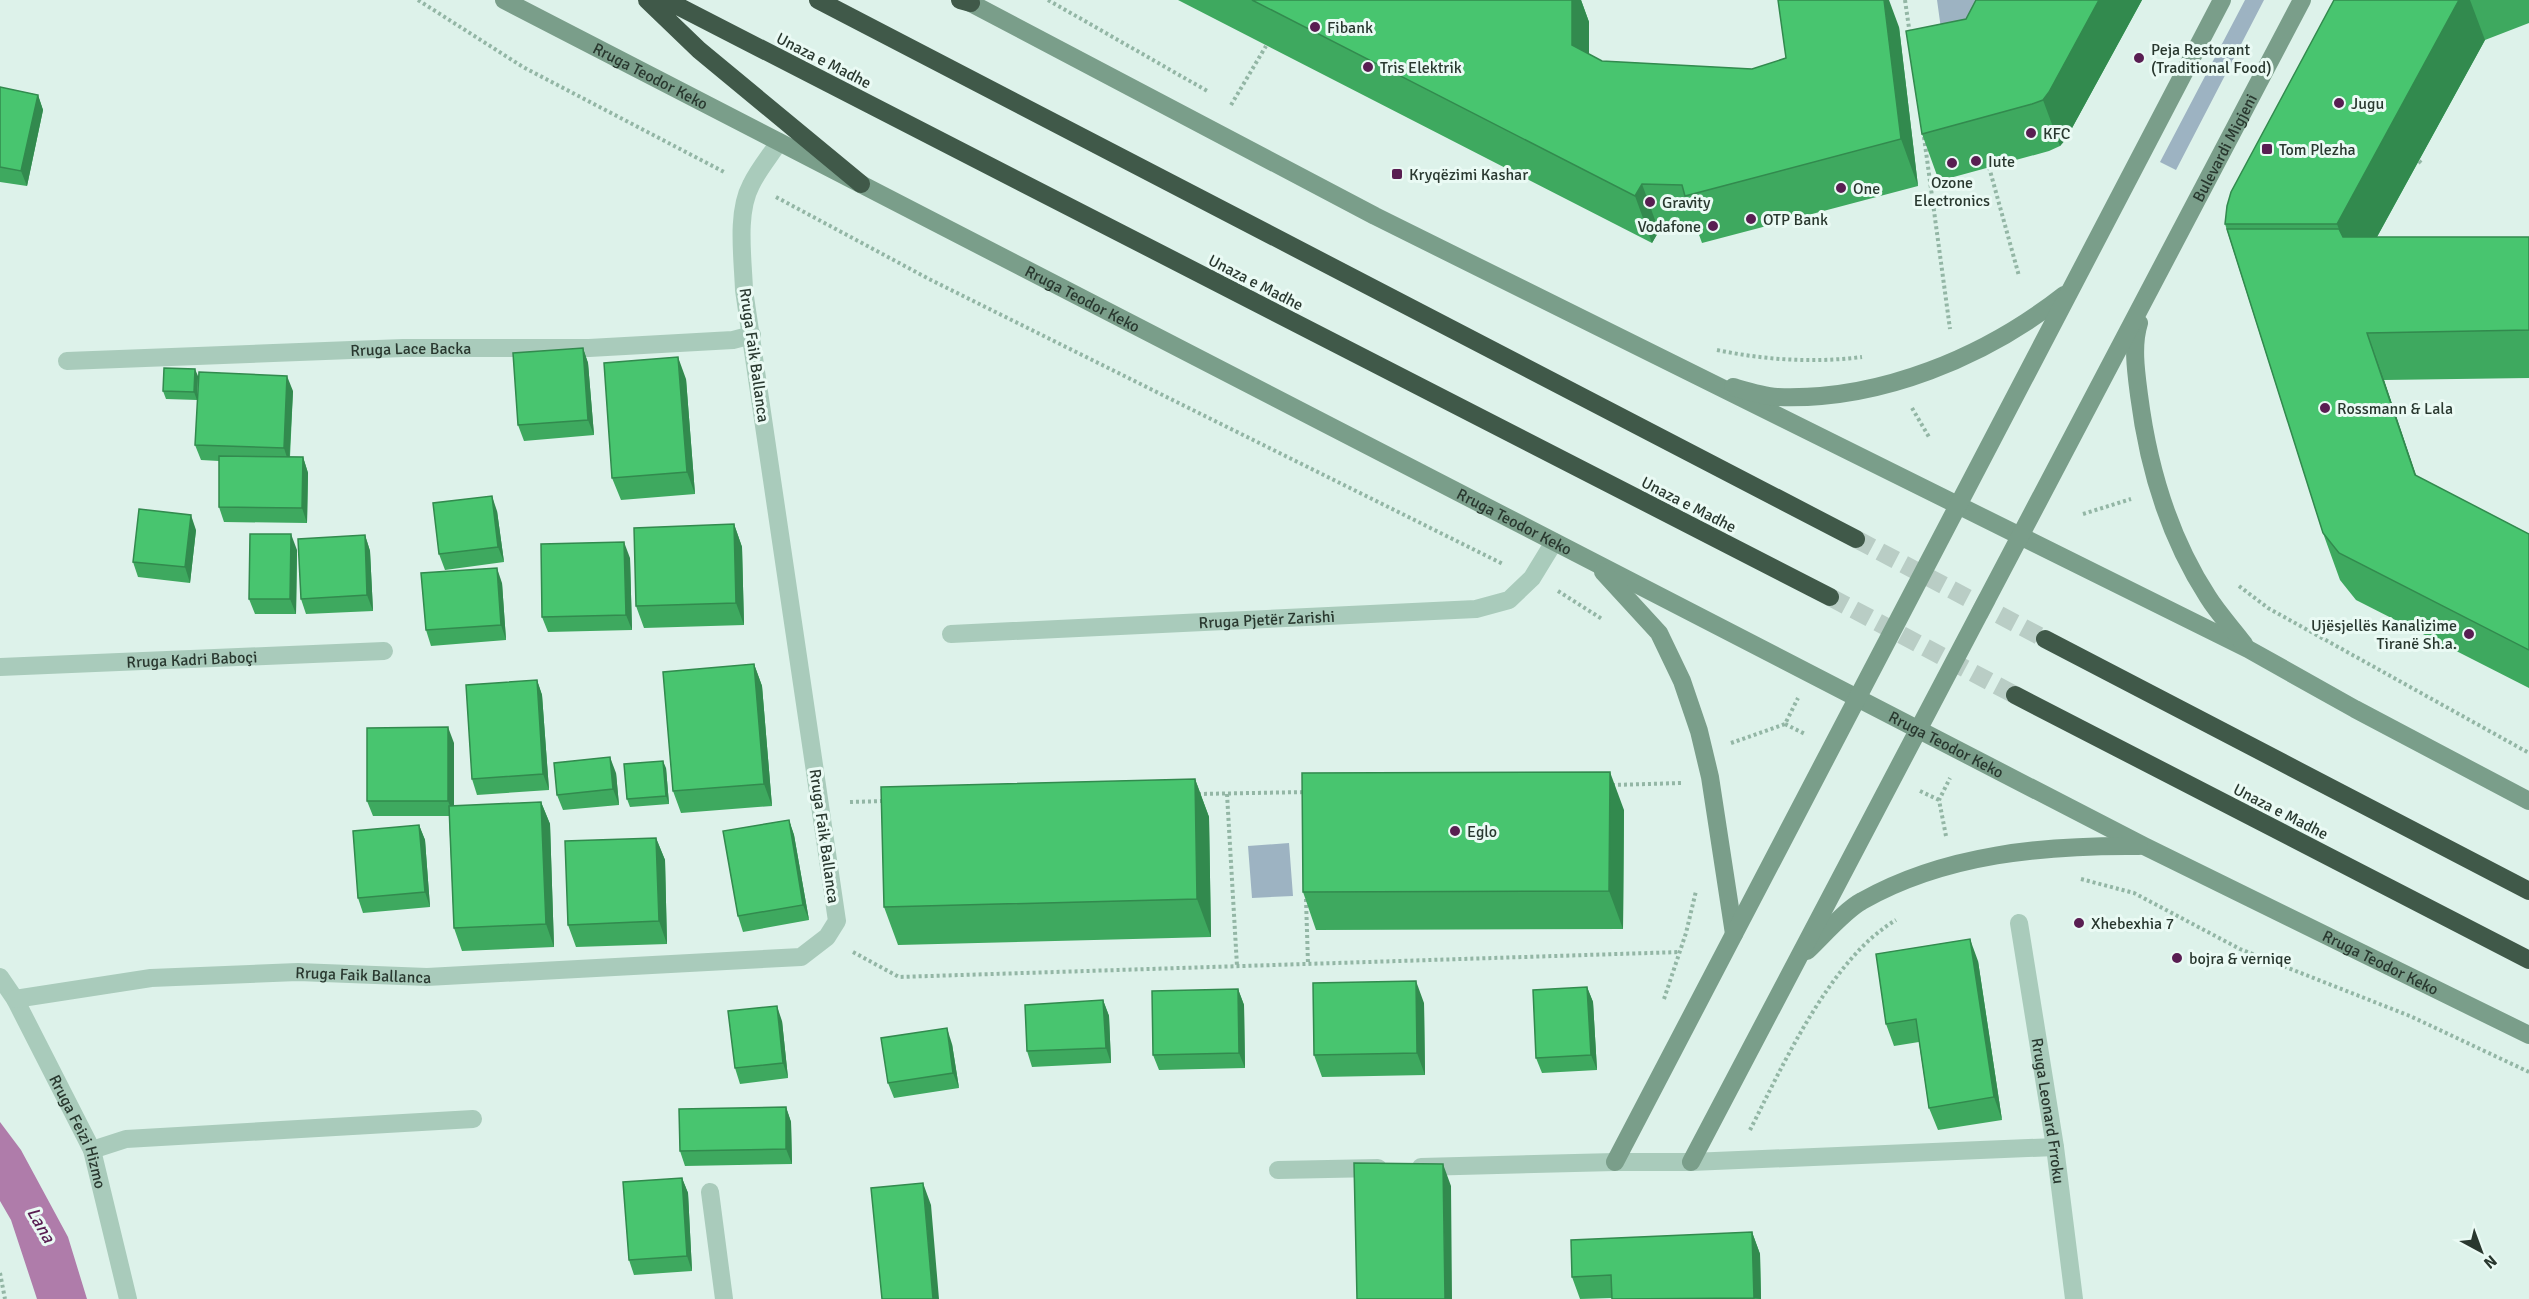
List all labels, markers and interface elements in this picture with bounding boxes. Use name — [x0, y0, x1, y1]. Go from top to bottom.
place label: Fibank — [1327, 18, 1373, 38]
marker: Fibank — [1308, 20, 1322, 34]
street label: Unaza e Madhe — [773, 28, 874, 93]
street label: Rruga Teodor Keko — [589, 39, 711, 114]
place label: Peja Restorant (Traditional Food) — [2151, 40, 2272, 78]
marker: Peja Restorant (Traditional Food) — [2132, 51, 2146, 65]
place label: Tris Elektrik — [1380, 58, 1462, 78]
marker: Tris Elektrik — [1361, 60, 1375, 74]
street label: Bulevardi Migjeni — [2189, 91, 2262, 206]
place label: Jugu — [2351, 94, 2384, 114]
marker: Jugu — [2332, 96, 2346, 110]
place label: KFC — [2043, 124, 2071, 144]
marker: KFC — [2024, 126, 2038, 140]
place label: Tom Plezha — [2279, 140, 2356, 160]
marker: Tom Plezha — [2260, 142, 2274, 156]
place label: Iute — [1988, 152, 2015, 172]
marker: Iute — [1969, 154, 1983, 168]
marker: Ozone Electronics — [1945, 156, 1959, 170]
place label: Kryqëzimi Kashar — [1409, 165, 1528, 185]
marker: Kryqëzimi Kashar — [1390, 167, 1404, 181]
place label: Ozone Electronics — [1914, 173, 1990, 211]
place label: One — [1853, 179, 1880, 199]
marker: One — [1834, 181, 1848, 195]
place label: Gravity — [1662, 193, 1711, 213]
marker: Gravity — [1643, 195, 1657, 209]
place label: OTP Bank — [1763, 210, 1828, 230]
marker: OTP Bank — [1744, 212, 1758, 226]
place label: Vodafone — [1637, 217, 1701, 237]
marker: Vodafone — [1706, 219, 1720, 233]
street label: Unaza e Madhe — [1205, 250, 1306, 315]
street label: Rruga Teodor Keko — [1021, 261, 1143, 337]
street label: Rruga Faik Ballanca — [735, 287, 773, 424]
street label: Rruga Lace Backa — [350, 339, 471, 361]
place label: Rossmann & Lala — [2337, 399, 2453, 419]
marker: Rossmann & Lala — [2318, 401, 2332, 415]
street label: Unaza e Madhe — [1638, 472, 1739, 537]
street label: Rruga Teodor Keko — [1453, 484, 1575, 560]
street label: Rruga Pjetër Zarishi — [1198, 607, 1335, 633]
place label: Ujësjellës Kanalizime Tiranë Sh.a. — [2311, 616, 2457, 654]
marker: Ujësjellës Kanalizime Tiranë Sh.a. — [2462, 627, 2476, 641]
street label: Rruga Kadri Baboçi — [126, 647, 258, 673]
street label: Rruga Teodor Keko — [1885, 707, 2007, 783]
street label: Rruga Faik Ballanca — [805, 768, 843, 905]
street label: Unaza e Madhe — [2230, 779, 2331, 844]
place label: Eglo — [1467, 822, 1497, 842]
marker: Eglo — [1448, 824, 1462, 838]
place label: Xhebexhia 7 — [2091, 914, 2174, 934]
marker: Xhebexhia 7 — [2072, 916, 2086, 930]
street label: Rruga Teodor Keko — [2319, 926, 2442, 1000]
place label: bojra & verniqe — [2189, 949, 2292, 969]
marker: bojra & verniqe — [2170, 951, 2184, 965]
street label: Rruga Faik Ballanca — [295, 963, 432, 988]
street label: Rruga Leonard Frroku — [2027, 1036, 2069, 1185]
street label: Rruga Feizi Hizmo — [44, 1071, 110, 1191]
water label: Lana — [22, 1203, 60, 1247]
north arrow — [2451, 1221, 2511, 1281]
text: N — [2479, 1250, 2501, 1273]

